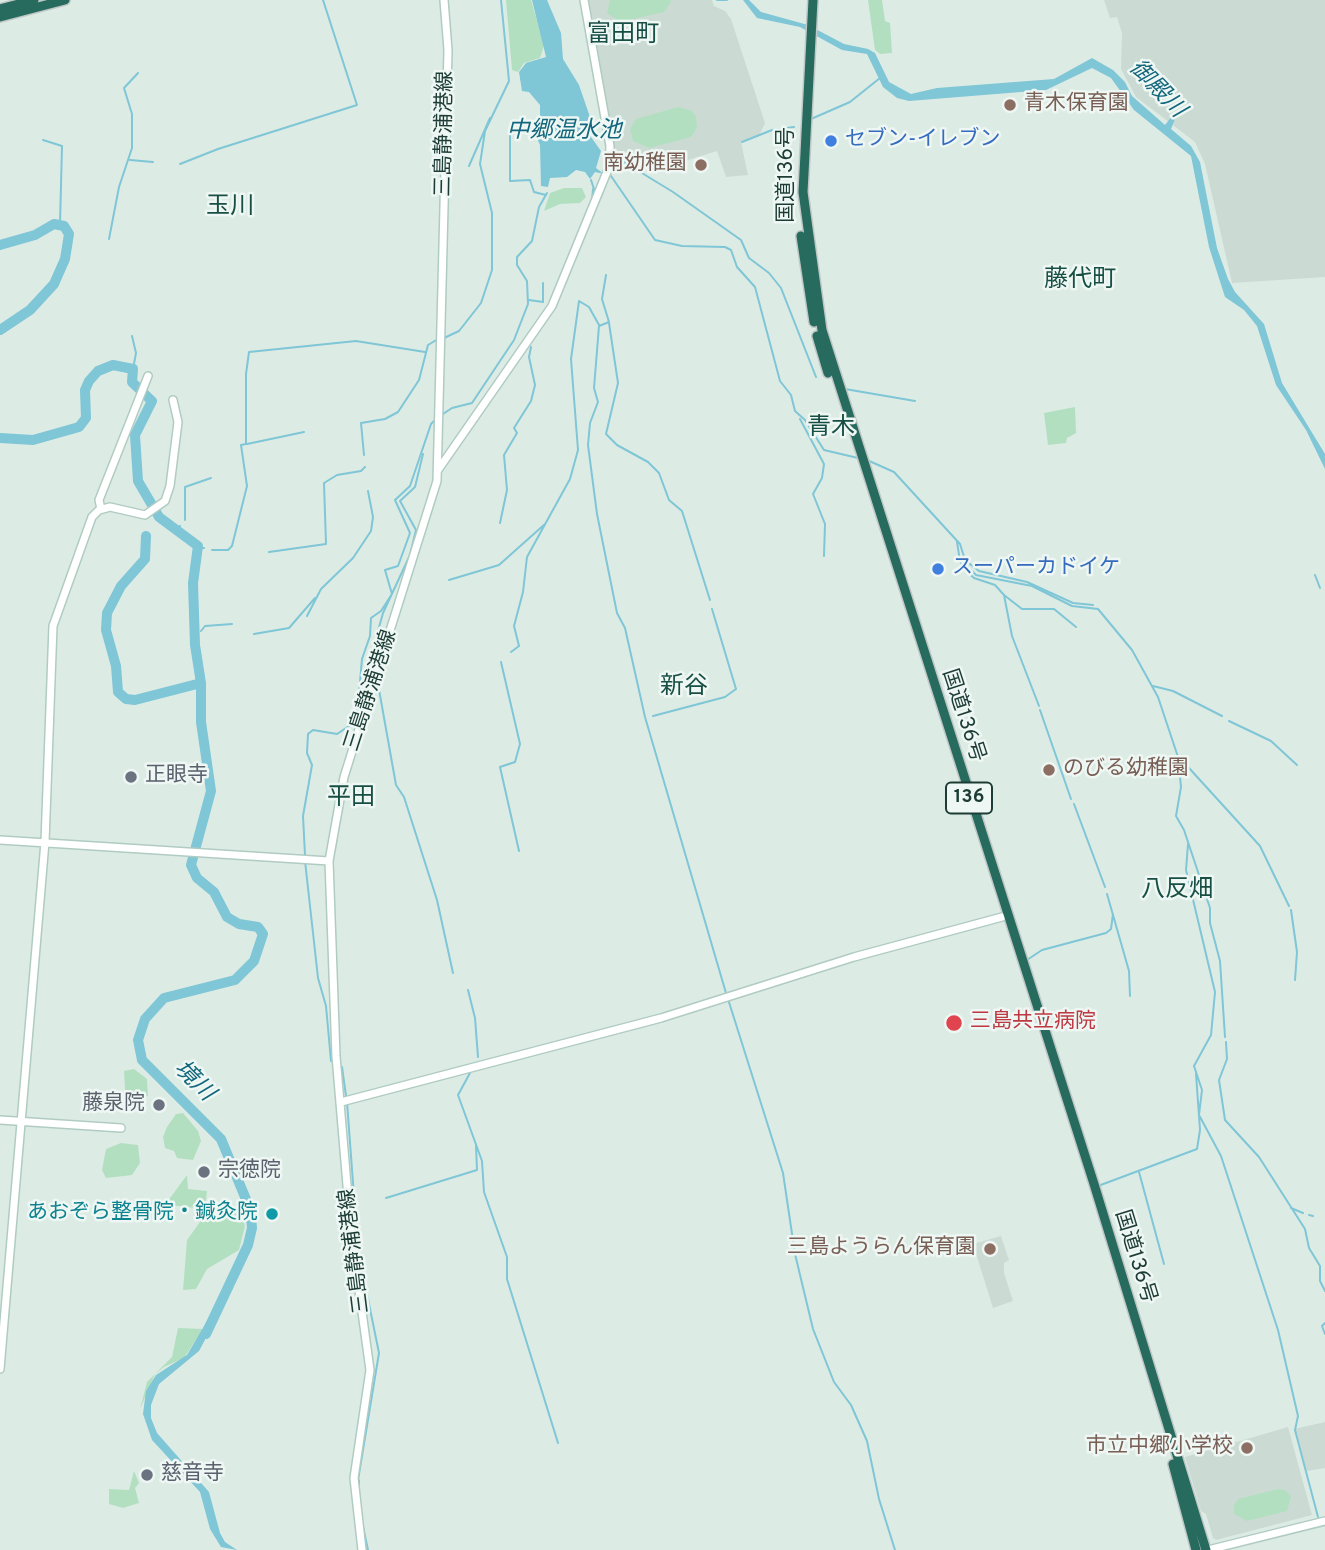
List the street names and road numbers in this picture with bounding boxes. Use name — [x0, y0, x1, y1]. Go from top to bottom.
street label: 三島静浦港線 — [432, 71, 460, 197]
street label: 国道136号 — [775, 127, 801, 223]
street label: 三島静浦港線 — [341, 627, 403, 755]
street label: 国道136号 — [935, 666, 989, 766]
road number: 136 — [946, 782, 992, 814]
street label: 三島静浦港線 — [336, 1187, 376, 1315]
street label: 国道136号 — [1108, 1207, 1160, 1307]

